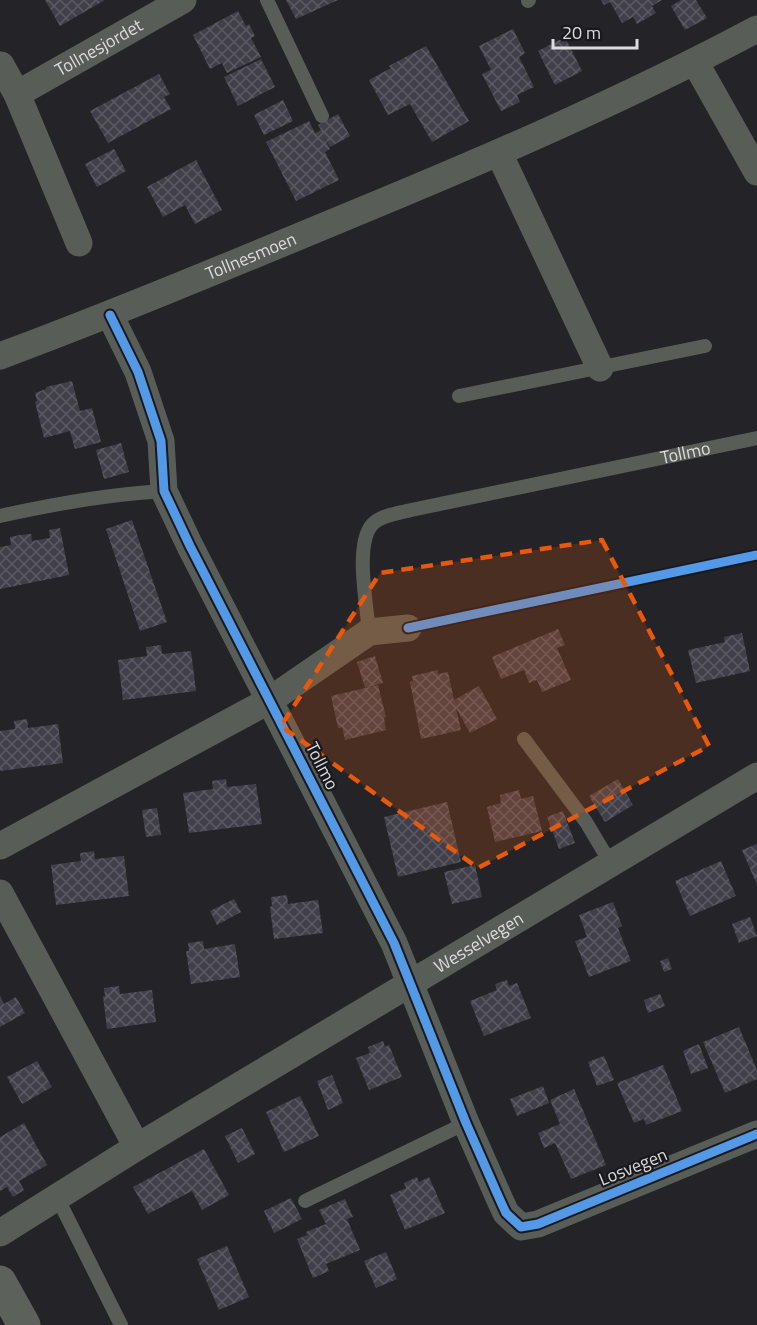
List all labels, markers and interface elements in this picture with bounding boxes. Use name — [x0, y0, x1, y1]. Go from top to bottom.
street label: Tollnesjordet — [50, 11, 148, 83]
scale bar — [553, 12, 637, 50]
text: 20 m — [562, 19, 601, 46]
street label: Tollnesmoen — [201, 225, 300, 287]
street label: Tollmo — [658, 434, 713, 471]
street label: Tollmo — [299, 737, 346, 794]
street label: Wesselvegen — [428, 905, 528, 979]
street label: Losvegen — [594, 1141, 671, 1193]

